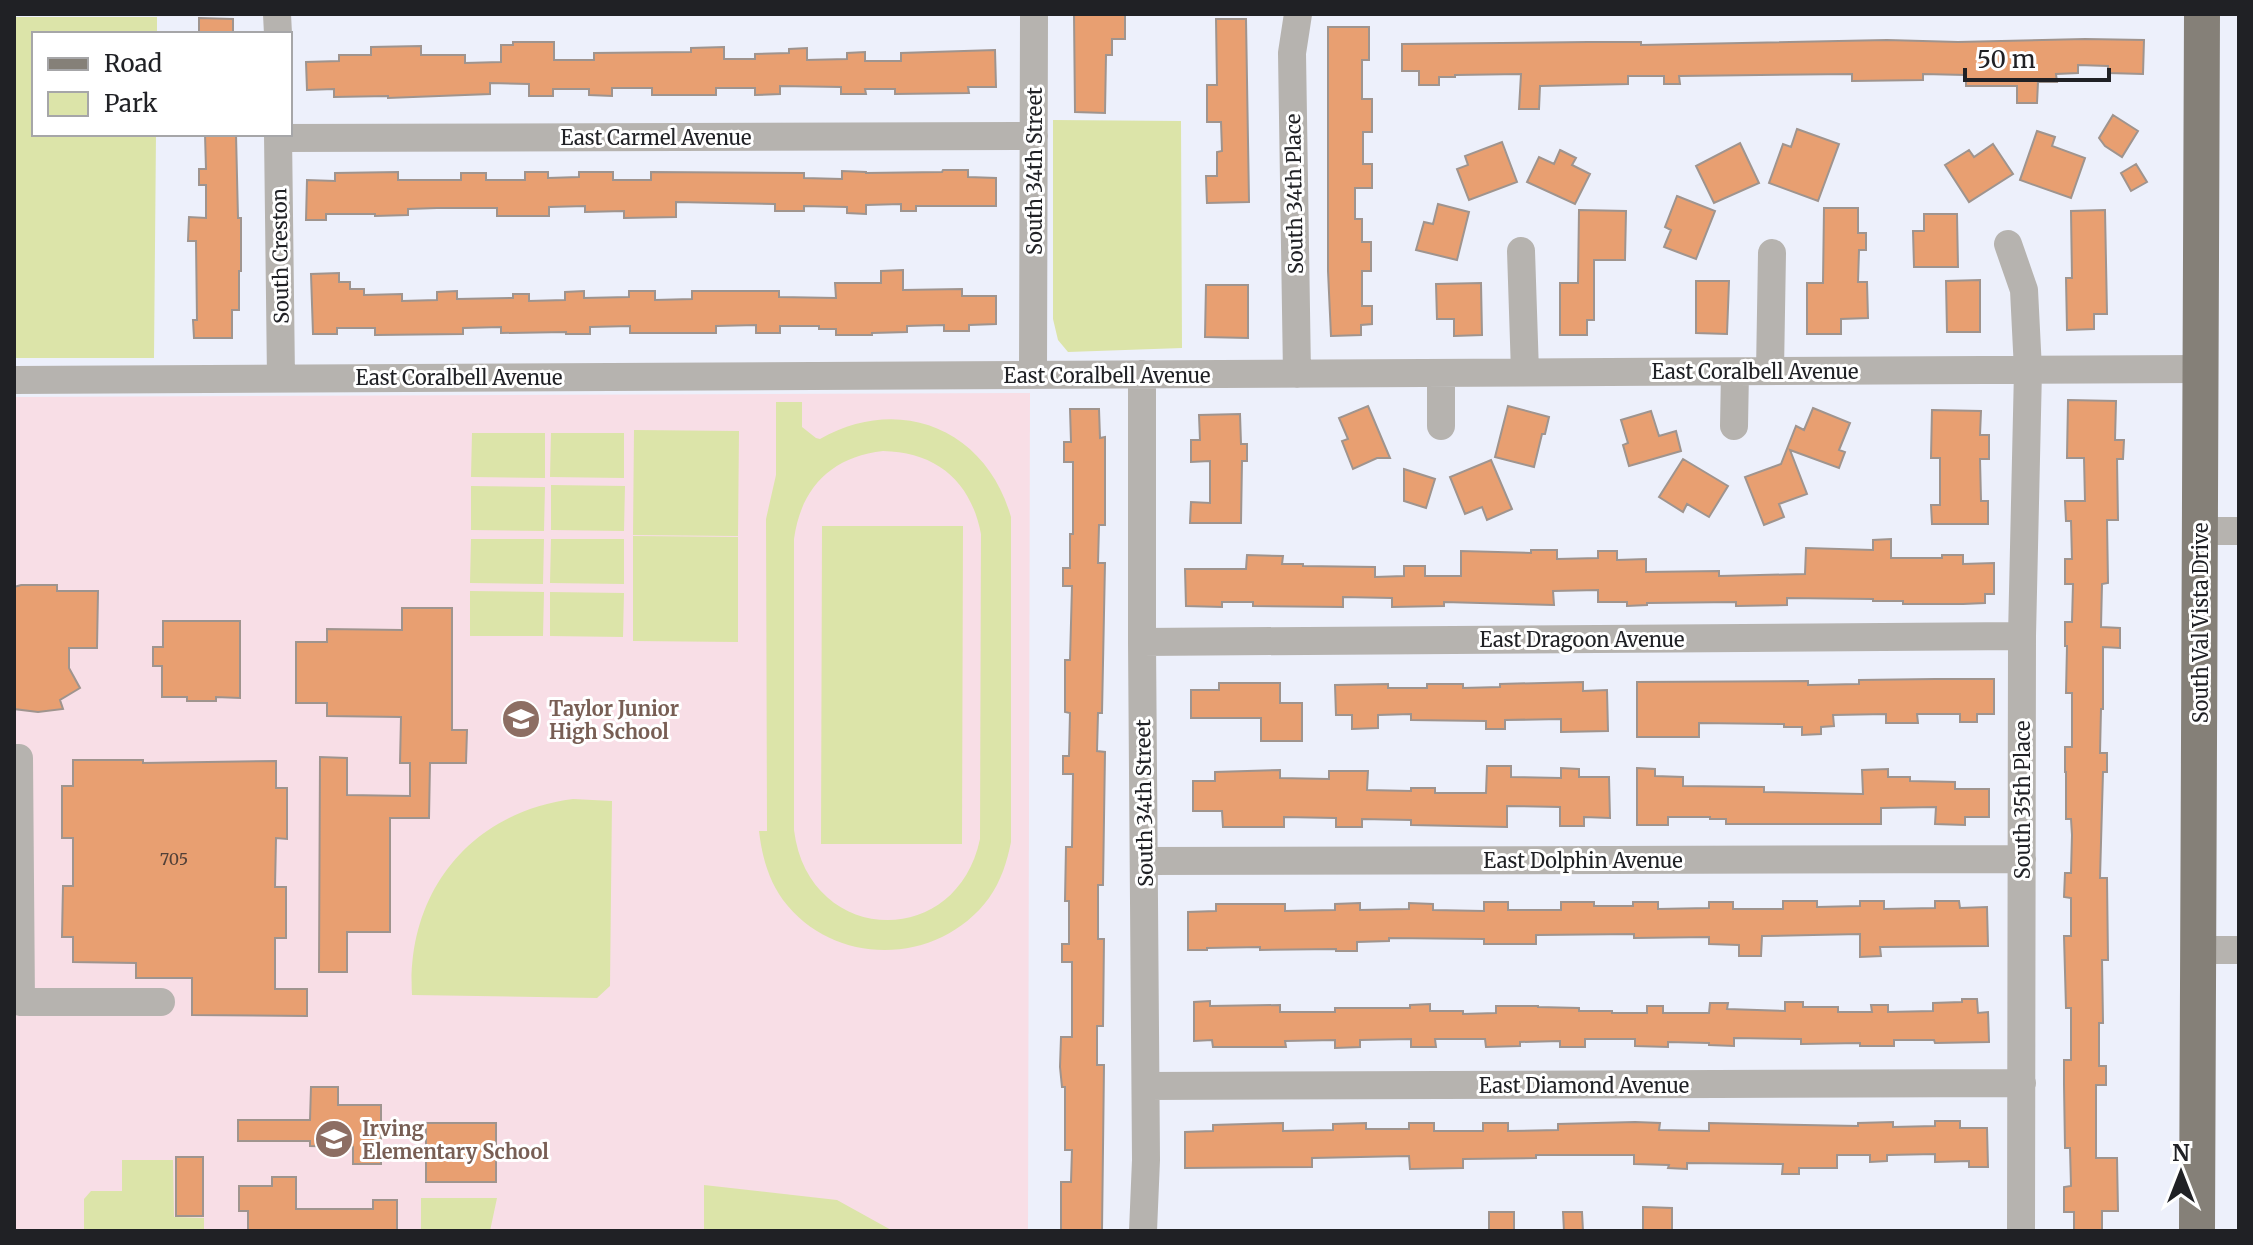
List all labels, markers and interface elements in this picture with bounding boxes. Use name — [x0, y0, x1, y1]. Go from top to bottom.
legend — [32, 32, 292, 136]
scale bar — [1965, 32, 2109, 82]
text: 50 m — [1977, 44, 2036, 75]
text: Road — [104, 48, 162, 79]
street label: South 34th Street — [1022, 87, 1047, 255]
text: Park — [104, 88, 158, 119]
street label: South 34th Place — [1280, 114, 1308, 274]
street label: East Carmel Avenue — [561, 125, 751, 150]
street label: South Creston — [266, 188, 294, 324]
street label: East Coralbell Avenue — [1652, 359, 1858, 384]
street label: East Coralbell Avenue — [1004, 363, 1210, 388]
street label: East Coralbell Avenue — [356, 365, 562, 390]
street label: South Val Vista Drive — [2188, 523, 2213, 723]
street label: East Dragoon Avenue — [1480, 627, 1684, 652]
place label: Taylor Junior High School — [549, 696, 679, 744]
school or university icon: Taylor Junior High School — [500, 698, 542, 740]
street label: South 34th Street — [1130, 719, 1158, 887]
street label: South 35th Place — [2010, 721, 2035, 879]
street label: East Dolphin Avenue — [1483, 848, 1683, 873]
house number: 705 — [160, 849, 188, 869]
street label: East Diamond Avenue — [1479, 1073, 1689, 1098]
place label: Irving Elementary School — [362, 1116, 549, 1164]
school or university icon: Irving Elementary School — [313, 1118, 355, 1160]
north arrow — [2141, 1133, 2221, 1213]
text: N — [2172, 1139, 2190, 1167]

